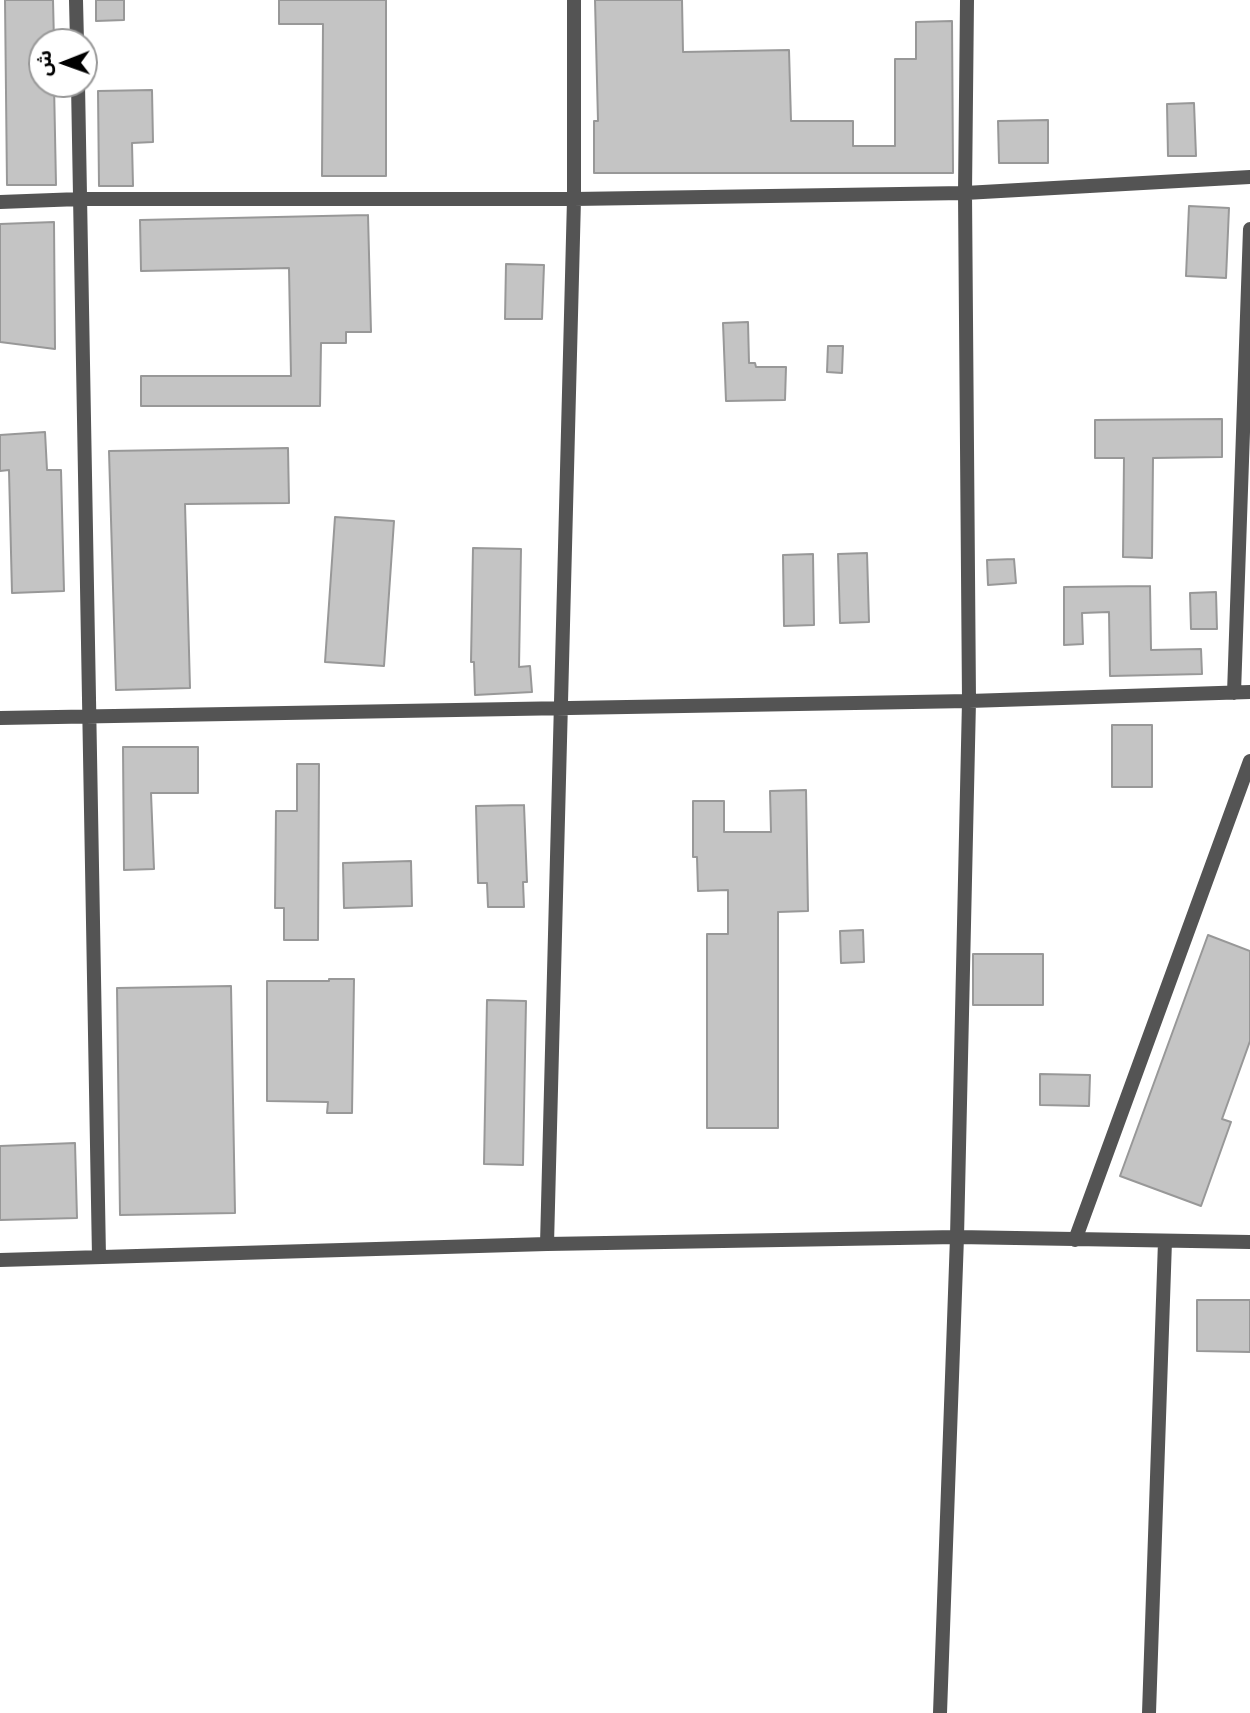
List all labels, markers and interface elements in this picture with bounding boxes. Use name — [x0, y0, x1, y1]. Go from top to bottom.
north arrow — [28, 28, 98, 98]
text: ش — [33, 50, 55, 77]

